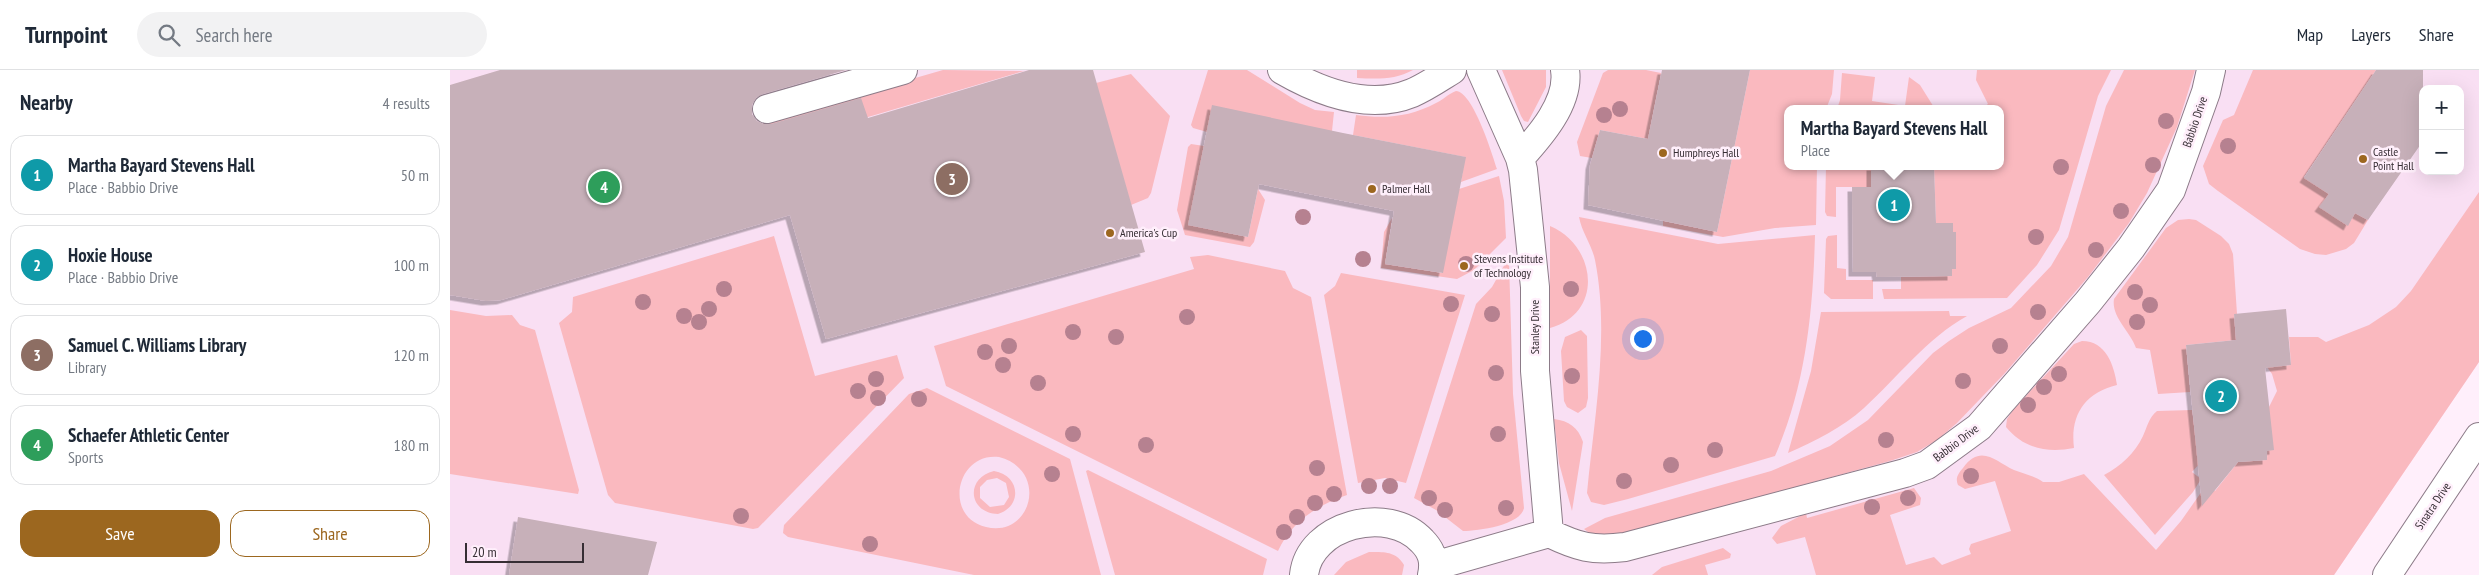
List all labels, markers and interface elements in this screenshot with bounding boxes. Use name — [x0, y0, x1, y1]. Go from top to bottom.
search box — [137, 12, 487, 57]
text: Turnpoint — [25, 19, 107, 50]
icon: search — [155, 21, 183, 49]
text: Search here — [195, 23, 273, 47]
text: Map — [2297, 23, 2323, 46]
text: Layers — [2351, 23, 2391, 46]
text: Share — [2419, 23, 2454, 46]
map controls — [2419, 85, 2464, 175]
button: + — [2419, 85, 2464, 130]
text: Nearby — [20, 89, 73, 116]
text: 4 results — [383, 93, 430, 113]
street label: Babbio Drive — [2179, 94, 2210, 149]
popup — [1784, 105, 2004, 170]
text: Martha Bayard Stevens Hall — [1801, 116, 1987, 140]
button: − — [2419, 130, 2464, 175]
text: Place — [1801, 140, 1830, 160]
place label: Castle Point Hall — [2373, 144, 2414, 173]
place label: Humphreys Hall — [1673, 145, 1739, 160]
marker: Humphreys Hall — [1657, 147, 1669, 159]
text: Martha Bayard Stevens Hall — [68, 153, 255, 177]
marker: Castle Point Hall — [2357, 153, 2369, 165]
pin: 3 — [936, 160, 968, 198]
text: 1 — [33, 165, 41, 185]
text: 50 m — [401, 165, 429, 185]
pin: 4 — [588, 168, 620, 206]
text: Place · Babbio Drive — [68, 177, 178, 197]
place label: Palmer Hall — [1382, 181, 1430, 196]
marker: Palmer Hall — [1366, 183, 1378, 195]
pin: 1 — [1878, 186, 1910, 224]
place label: America's Cup — [1120, 225, 1177, 240]
marker: America's Cup — [1104, 227, 1116, 239]
text: Hoxie House — [68, 243, 153, 267]
place label: Stevens Institute of Technology — [1474, 251, 1543, 280]
text: 2 — [33, 255, 41, 275]
text: 100 m — [394, 255, 429, 275]
marker: Stevens Institute of Technology — [1458, 260, 1470, 272]
text: Place · Babbio Drive — [68, 267, 178, 287]
street label: Stanley Drive — [1527, 300, 1542, 354]
your location — [1630, 326, 1656, 352]
text: Samuel C. Williams Library — [68, 333, 246, 357]
text: 3 — [33, 345, 41, 365]
text: 120 m — [394, 345, 429, 365]
text: Library — [68, 357, 106, 377]
pin: 2 — [2205, 377, 2237, 415]
street label: Babbio Drive — [1930, 421, 1981, 465]
text: Schaefer Athletic Center — [68, 423, 229, 447]
text: 4 — [33, 435, 41, 455]
text: 180 m — [394, 435, 429, 455]
text: Sports — [68, 447, 103, 467]
street label: Sinatra Drive — [2411, 479, 2454, 532]
button: Save — [20, 510, 220, 557]
button: Share — [230, 510, 430, 557]
scale bar — [465, 540, 584, 563]
text: 20 m — [472, 543, 497, 561]

